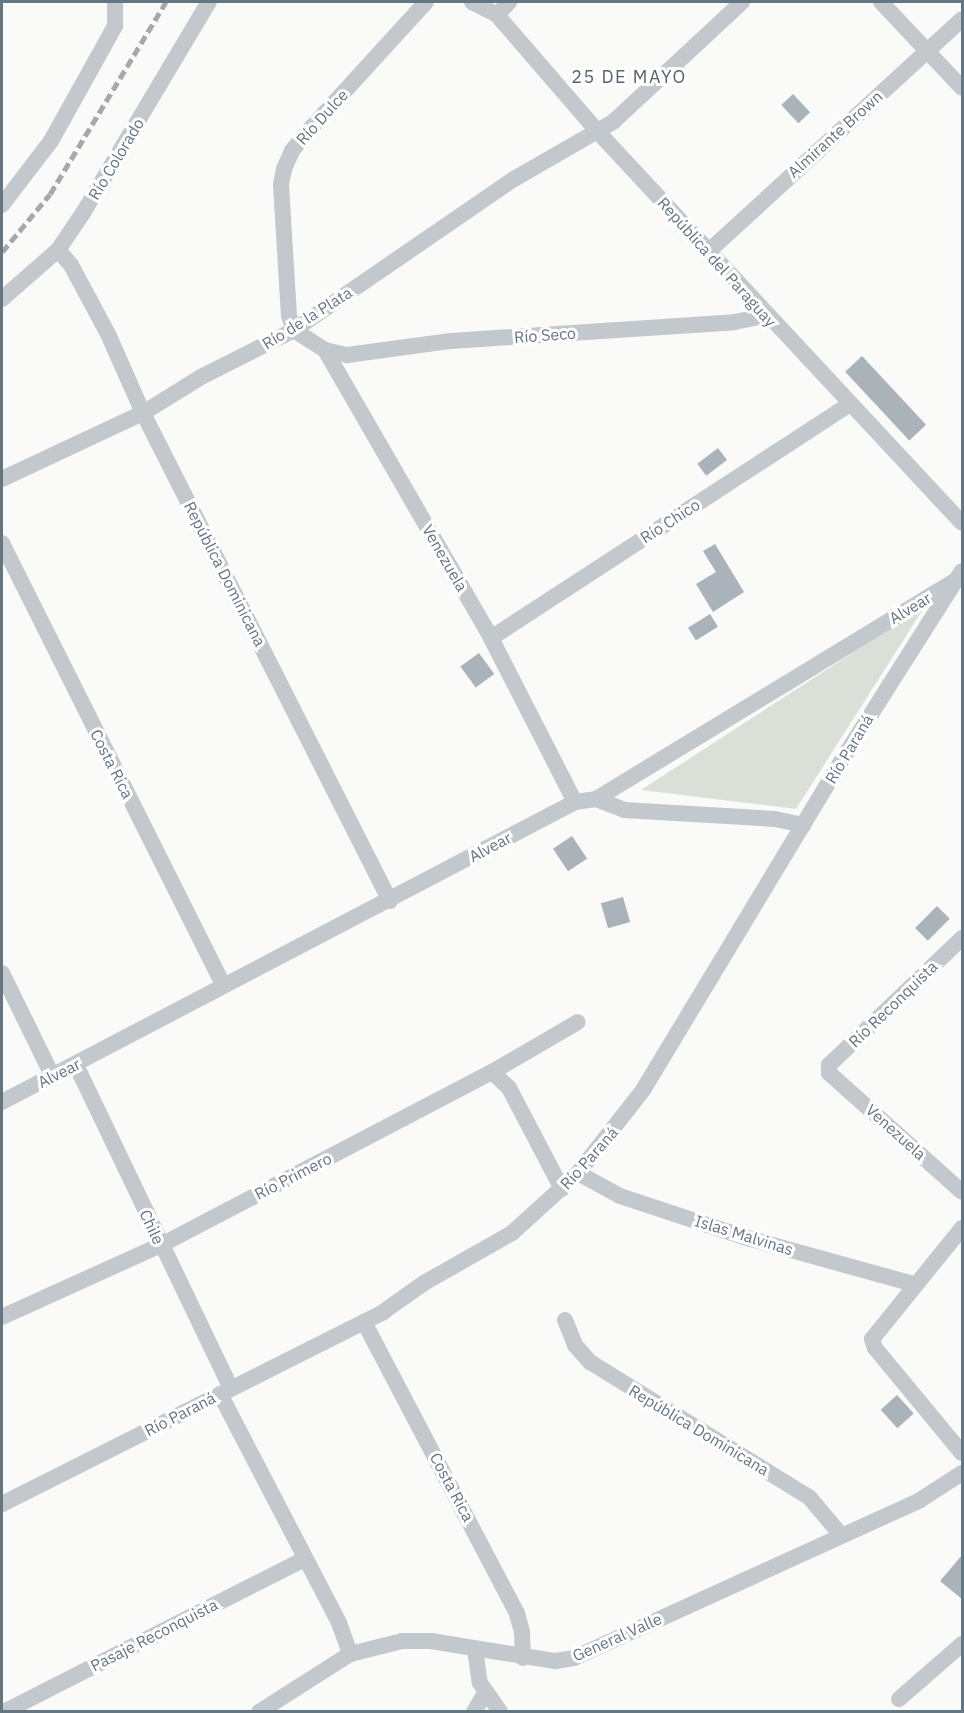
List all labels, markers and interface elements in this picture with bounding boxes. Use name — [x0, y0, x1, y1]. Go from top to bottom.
district label: 25 DE MAYO — [571, 66, 687, 88]
street label: Río Dulce — [292, 85, 352, 149]
street label: Almirante Brown — [784, 87, 886, 181]
street label: Río Colorado — [84, 115, 148, 203]
street label: República del Paraguay — [654, 193, 780, 331]
street label: Río de la Plata — [259, 283, 355, 353]
street label: Río Seco — [513, 323, 577, 347]
street label: Río Chico — [637, 495, 703, 547]
street label: República Dominicana — [180, 498, 270, 650]
street label: Venezuela — [418, 521, 472, 595]
street label: Alvear — [886, 588, 934, 628]
street label: Río Paraná — [821, 711, 877, 787]
street label: Costa Rica — [86, 726, 138, 802]
street label: Alvear — [465, 828, 515, 866]
street label: Río Reconquista — [845, 957, 941, 1051]
street label: Alvear — [34, 1054, 84, 1092]
street label: Venezuela — [862, 1100, 930, 1164]
street label: Río Paraná — [556, 1123, 622, 1193]
street label: Río Primero — [251, 1148, 335, 1204]
street label: Chile — [136, 1207, 168, 1247]
street label: Islas Malvinas — [693, 1211, 795, 1259]
street label: República Dominicana — [625, 1381, 773, 1479]
street label: Río Paraná — [141, 1388, 219, 1440]
street label: Costa Rica — [426, 1449, 478, 1525]
street label: Pasaje Reconquista — [87, 1595, 221, 1675]
street label: General Valle — [569, 1609, 665, 1665]

